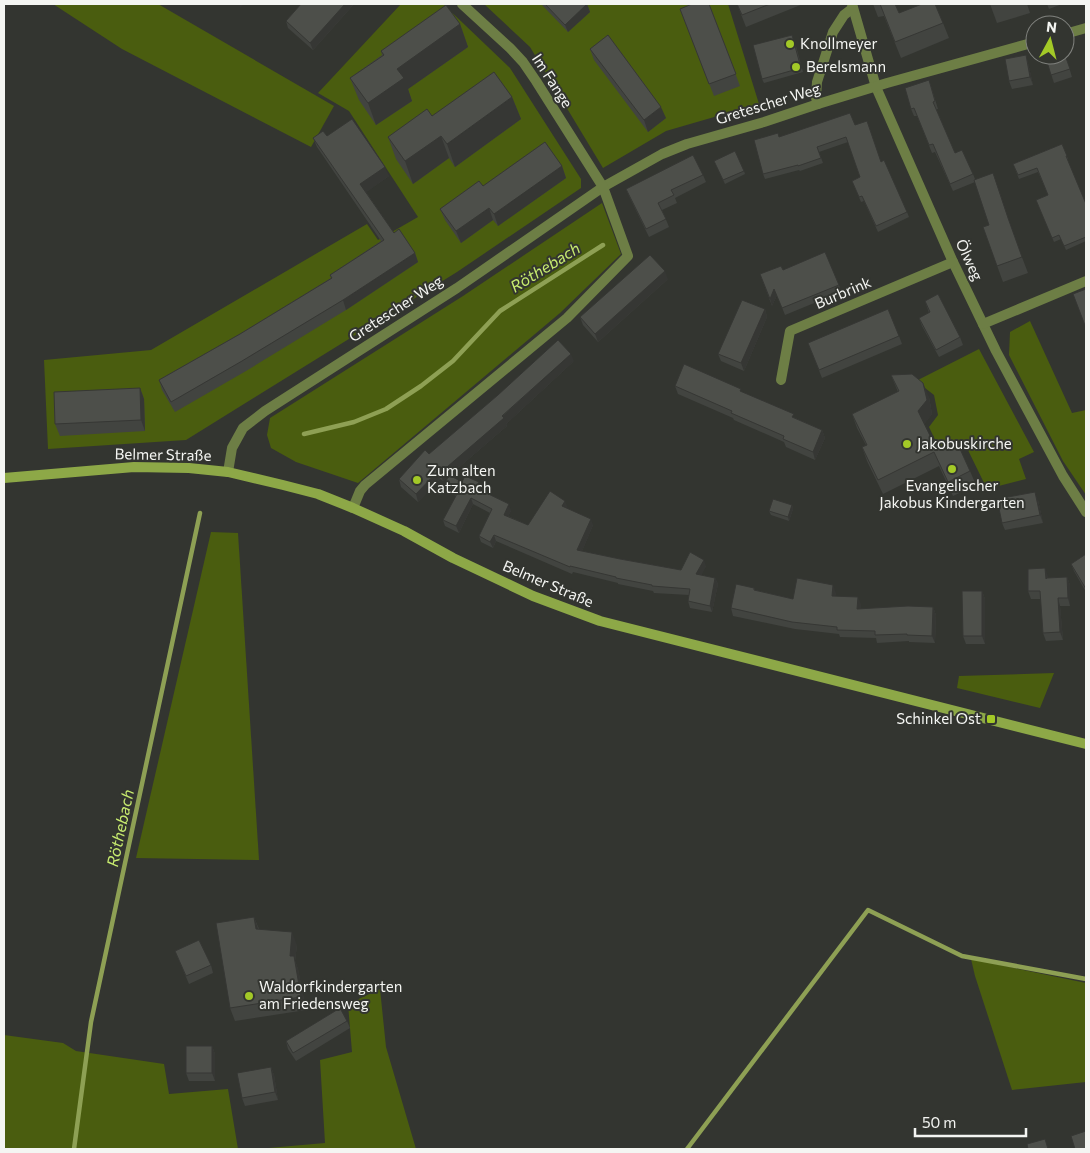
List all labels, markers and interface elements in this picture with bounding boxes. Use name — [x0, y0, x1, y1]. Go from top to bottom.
north arrow — [1025, 15, 1075, 65]
text: N — [1045, 18, 1058, 36]
place label: Knollmeyer — [800, 34, 877, 52]
marker: Knollmeyer — [784, 38, 796, 50]
street label: Im Fange — [529, 50, 577, 111]
place label: Berelsmann — [806, 57, 886, 75]
marker: Berelsmann — [790, 61, 802, 73]
street label: Gretescher Weg — [713, 79, 822, 127]
street label: Ölweg — [952, 236, 987, 283]
water label: Röthebach — [506, 238, 583, 295]
street label: Gretescher Weg — [345, 271, 446, 345]
street label: Burbrink — [812, 272, 874, 312]
place label: Jakobuskirche — [917, 434, 1012, 452]
marker: Jakobuskirche — [901, 438, 913, 450]
street label: Belmer Straße — [114, 444, 212, 464]
place label: Zum alten Katzbach — [427, 461, 496, 496]
marker: Evangelischer Jakobus Kindergarten — [946, 463, 958, 475]
marker: Zum alten Katzbach — [411, 474, 423, 486]
place label: Evangelischer Jakobus Kindergarten — [879, 476, 1025, 511]
street label: Belmer Straße — [500, 556, 597, 610]
place label: Schinkel Ost — [896, 709, 981, 727]
marker: Schinkel Ost — [985, 713, 997, 725]
water label: Röthebach — [102, 787, 137, 868]
place label: Waldorfkindergarten am Friedensweg — [259, 977, 402, 1012]
marker: Waldorfkindergarten am Friedensweg — [243, 990, 255, 1002]
scale bar — [915, 1106, 1026, 1138]
text: 50 m — [922, 1113, 956, 1131]

